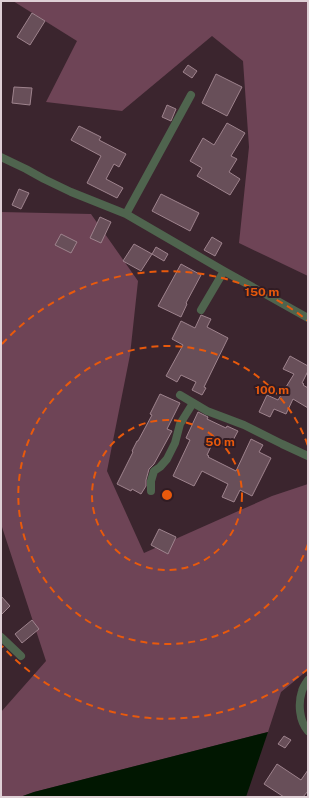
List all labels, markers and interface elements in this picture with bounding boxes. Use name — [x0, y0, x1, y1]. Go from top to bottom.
text: 150 m — [245, 285, 279, 299]
text: 100 m — [255, 383, 289, 397]
text: 50 m — [205, 435, 235, 449]
centre of rings — [160, 488, 174, 502]

